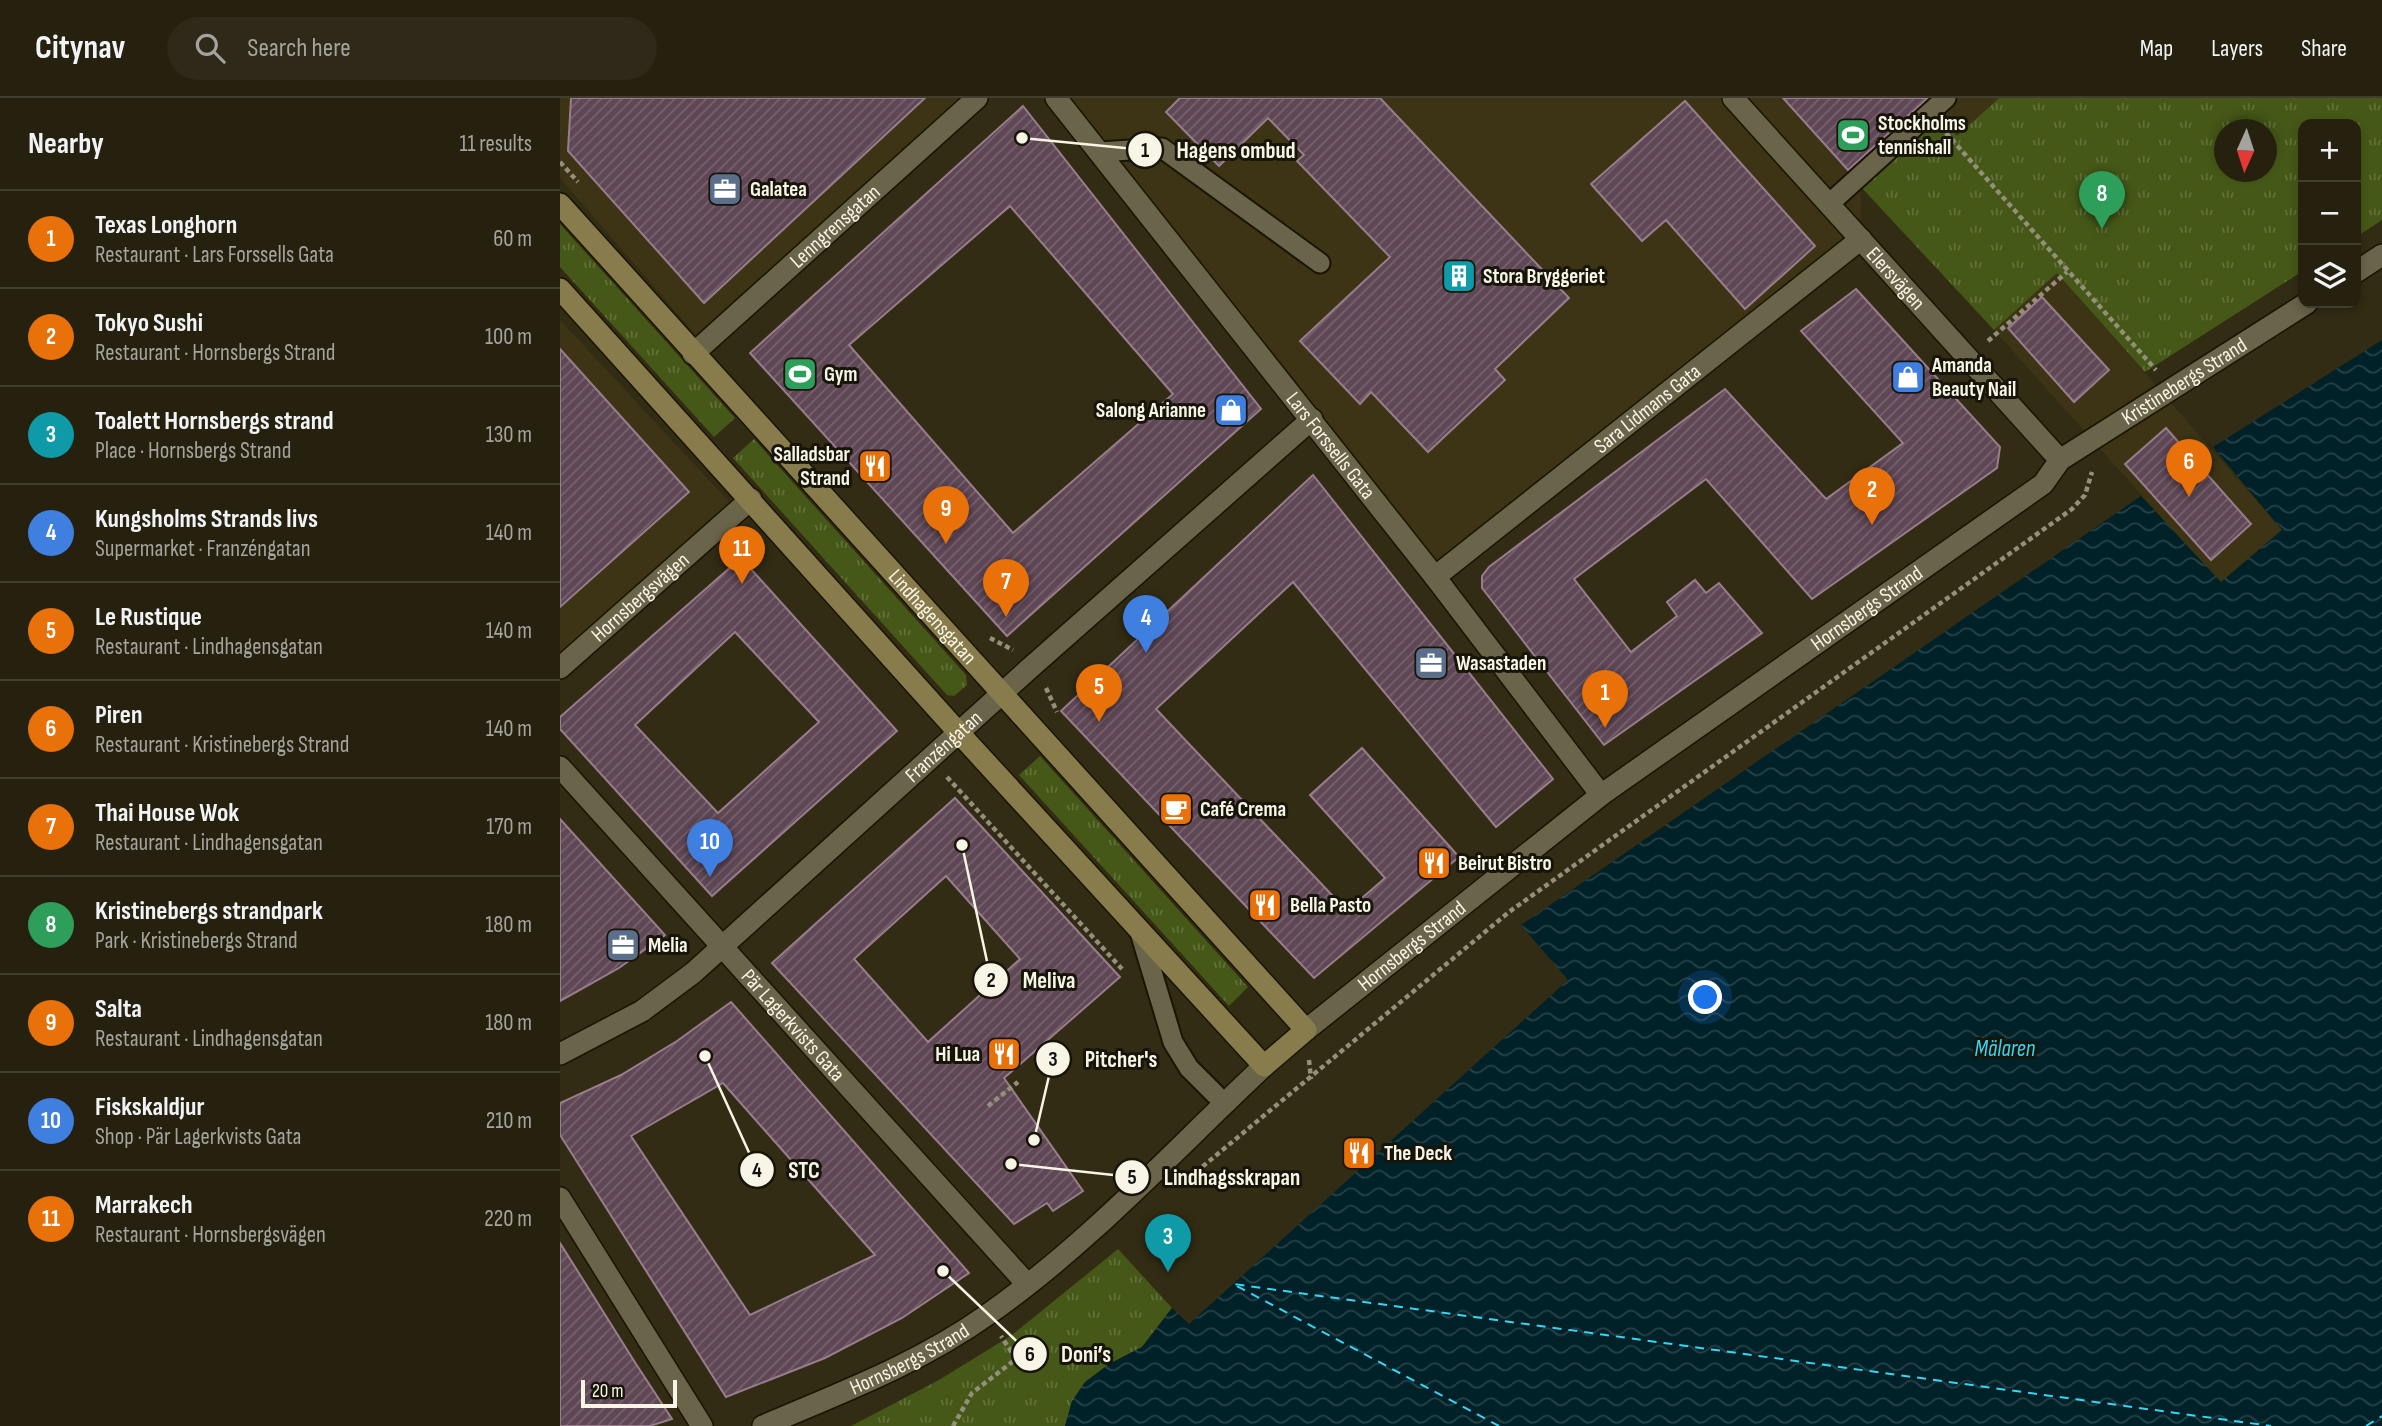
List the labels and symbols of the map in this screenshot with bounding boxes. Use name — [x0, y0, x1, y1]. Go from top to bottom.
place label: Stockholms tennishall — [1878, 111, 1966, 160]
sports icon: Stockholms tennishall — [1834, 116, 1872, 154]
north arrow — [2214, 119, 2277, 182]
callout: Hagens ombud — [1128, 128, 1310, 172]
text: Hagens ombud — [1176, 137, 1296, 165]
text: 1 — [1141, 138, 1149, 163]
office icon: Galatea — [706, 170, 744, 208]
pin: 8 — [2079, 171, 2125, 229]
place label: Galatea — [750, 177, 807, 202]
street label: Lenngrensgatan — [785, 179, 885, 273]
street label: Elersvägen — [1861, 242, 1931, 315]
building icon: Stora Bryggeriet — [1440, 257, 1478, 295]
place label: Stora Bryggeriet — [1483, 264, 1605, 289]
street label: Kristinebergs Strand — [2117, 332, 2251, 430]
place label: Amanda Beauty Nail — [1931, 353, 2016, 402]
sports icon: Gym — [781, 355, 819, 393]
shop icon: Amanda Beauty Nail — [1889, 358, 1927, 396]
street label: Sara Lidmans Gata — [1589, 359, 1706, 458]
place label: Gym — [824, 362, 857, 387]
street label: Lars Forssells Gata — [1281, 387, 1381, 504]
shop icon: Salong Arianne — [1212, 391, 1250, 429]
place label: Salong Arianne — [1096, 398, 1206, 423]
pin: 6 — [2166, 439, 2212, 497]
place label: Salladsbar Strand — [773, 442, 851, 491]
restaurant icon: Salladsbar Strand — [856, 447, 894, 485]
pin: 2 — [1849, 467, 1895, 525]
pin: 9 — [923, 486, 969, 544]
pin: 11 — [719, 526, 765, 584]
street label: Hornsbergsvägen — [586, 547, 694, 647]
pin: 7 — [983, 559, 1029, 617]
street label: Hornsbergs Strand — [1806, 560, 1927, 656]
street label: Lindhagensgatan — [883, 564, 982, 669]
pin: 4 — [1123, 595, 1169, 653]
office icon: Wasastaden — [1412, 644, 1450, 682]
place label: Wasastaden — [1456, 651, 1546, 676]
pin: 5 — [1076, 664, 1122, 722]
pin: 1 — [1582, 670, 1628, 728]
street label: Franzéngatan — [900, 705, 987, 787]
cafe icon: Café Crema — [1157, 790, 1195, 828]
place label: Café Crema — [1200, 797, 1286, 822]
pin: 10 — [687, 819, 733, 877]
restaurant icon: Beirut Bistro — [1415, 844, 1453, 882]
place label: Beirut Bistro — [1458, 851, 1552, 876]
restaurant icon: Bella Pasto — [1246, 886, 1284, 924]
place label: Bella Pasto — [1290, 893, 1371, 918]
street label: Hornsbergs Strand — [1353, 895, 1471, 996]
office icon: Melia — [604, 926, 642, 964]
place label: Melia — [648, 933, 688, 958]
callout: Meliva — [974, 958, 1090, 1002]
street label: Pär Lagerkvists Gata — [736, 964, 850, 1086]
text: Meliva — [1023, 967, 1075, 995]
text: 2 — [986, 968, 996, 993]
your location — [1688, 980, 1722, 1014]
restaurant icon: Hi Lua — [985, 1035, 1023, 1073]
water label: Mälaren — [1975, 1035, 2036, 1063]
callout: Pitcher's — [1035, 1037, 1171, 1081]
place label: Hi Lua — [935, 1042, 980, 1067]
text: Pitcher's — [1085, 1046, 1157, 1074]
text: 3 — [1048, 1047, 1058, 1072]
restaurant icon: The Deck — [1340, 1134, 1378, 1172]
place label: The Deck — [1384, 1141, 1452, 1166]
callout: STC — [739, 1148, 834, 1192]
callout: Lindhagsskrapan — [1115, 1155, 1314, 1199]
text: STC — [788, 1157, 820, 1185]
text: 4 — [752, 1158, 762, 1183]
text: Lindhagsskrapan — [1164, 1164, 1300, 1192]
text: 5 — [1127, 1165, 1137, 1190]
pin: 3 — [1145, 1214, 1191, 1272]
street label: Hornsbergs Strand — [846, 1318, 974, 1400]
callout: Doni’s — [1012, 1332, 1125, 1376]
text: Doni’s — [1061, 1341, 1111, 1369]
text: 6 — [1025, 1342, 1035, 1367]
scale bar — [581, 1377, 677, 1409]

